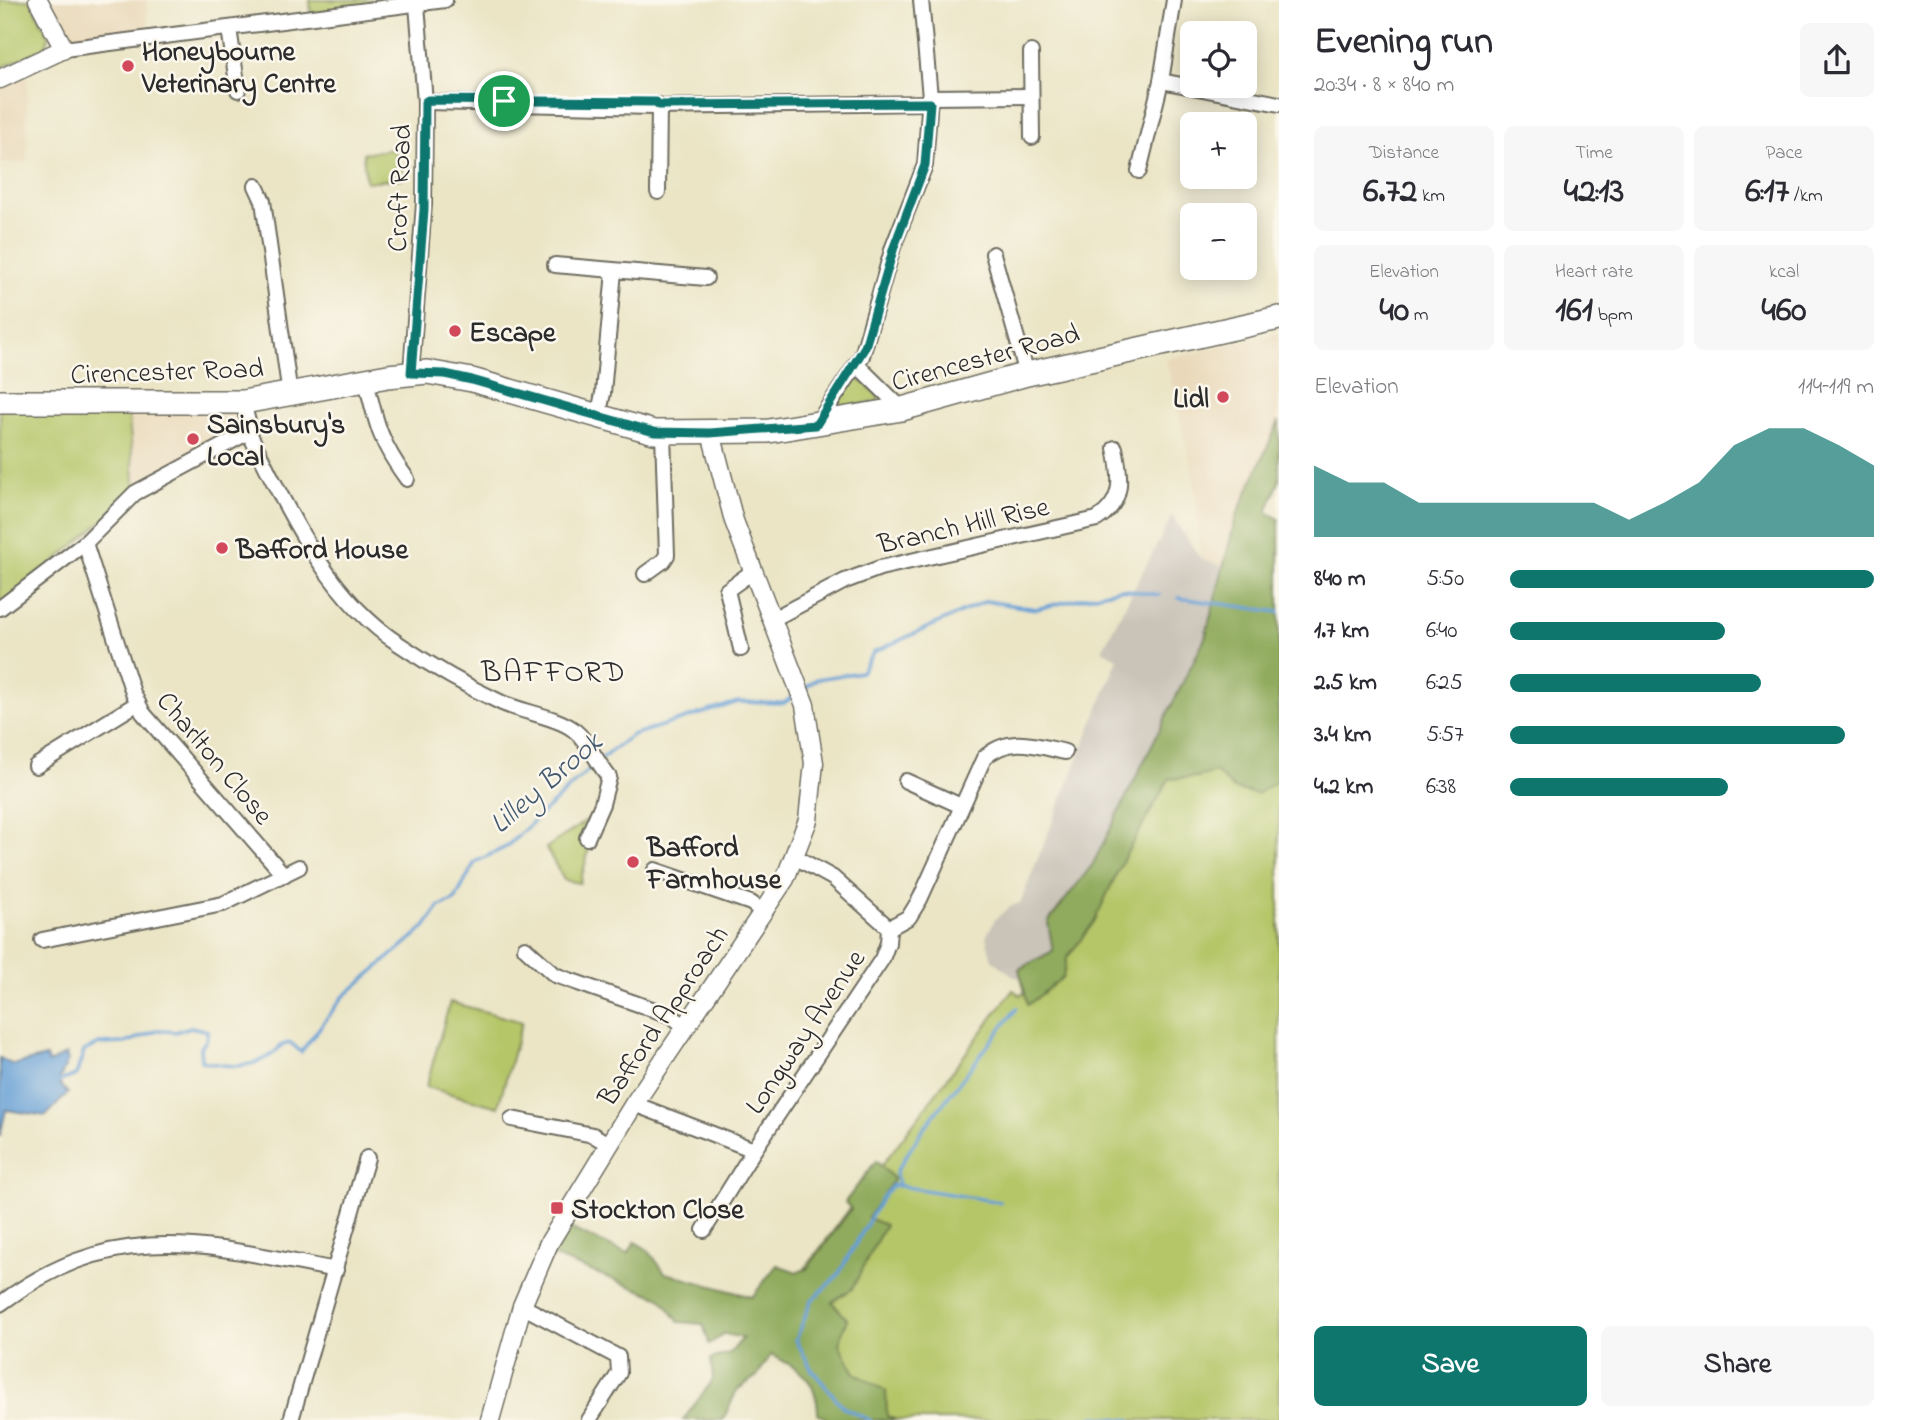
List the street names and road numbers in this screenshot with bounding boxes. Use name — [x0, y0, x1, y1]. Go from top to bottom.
street label: Croft Road — [379, 123, 424, 253]
street label: Cirencester Road — [887, 315, 1085, 404]
street label: Cirencester Road — [70, 350, 265, 397]
street label: Branch Hill Rise — [873, 488, 1054, 567]
street label: Charlton Close — [145, 683, 282, 835]
street label: Bafford Approach — [589, 918, 741, 1116]
street label: Longway Avenue — [736, 942, 878, 1124]

